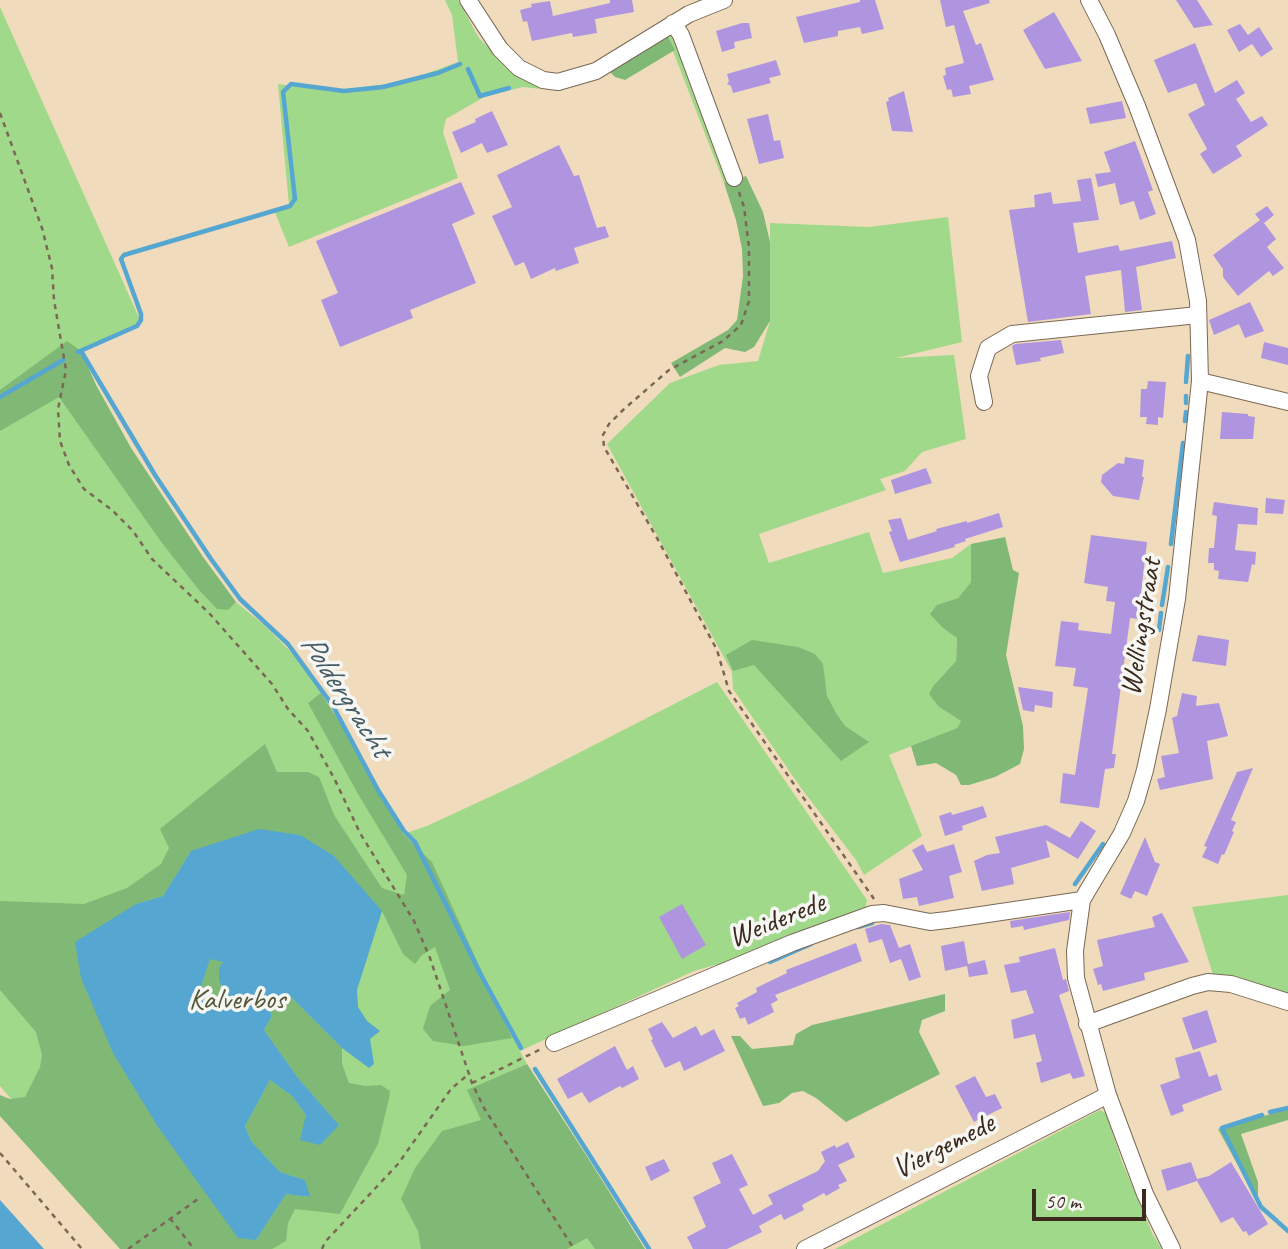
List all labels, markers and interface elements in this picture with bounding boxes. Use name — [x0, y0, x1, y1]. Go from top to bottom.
street label: Wellingstraat — [1113, 556, 1171, 698]
water label: Poldergracht — [291, 627, 399, 765]
street label: Weiderede — [723, 885, 831, 957]
park label: Kalverbos — [189, 982, 285, 1018]
street label: Viergemede — [887, 1106, 1001, 1188]
scale bar — [1036, 1176, 1150, 1220]
text: 50 m — [1045, 1188, 1081, 1214]

